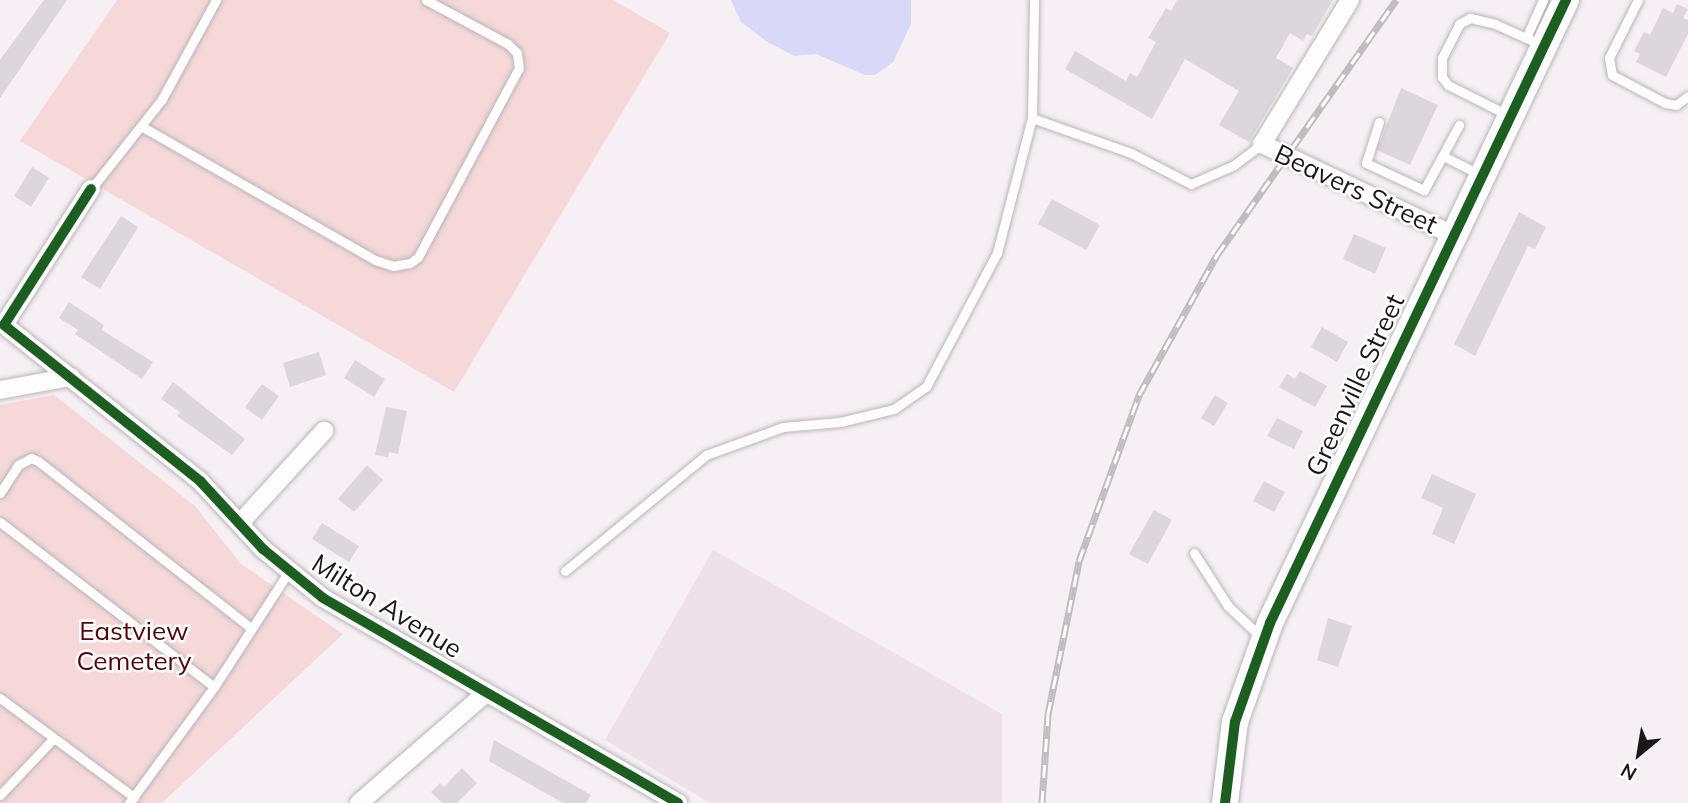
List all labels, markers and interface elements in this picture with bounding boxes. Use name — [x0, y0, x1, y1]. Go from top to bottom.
street label: Beavers Street — [1270, 138, 1442, 240]
street label: Greenville Street — [1299, 289, 1411, 481]
street label: Milton Avenue — [306, 547, 468, 665]
park label: Eastview Cemetery — [76, 615, 192, 676]
north arrow — [1604, 719, 1674, 789]
text: N — [1616, 758, 1641, 786]

